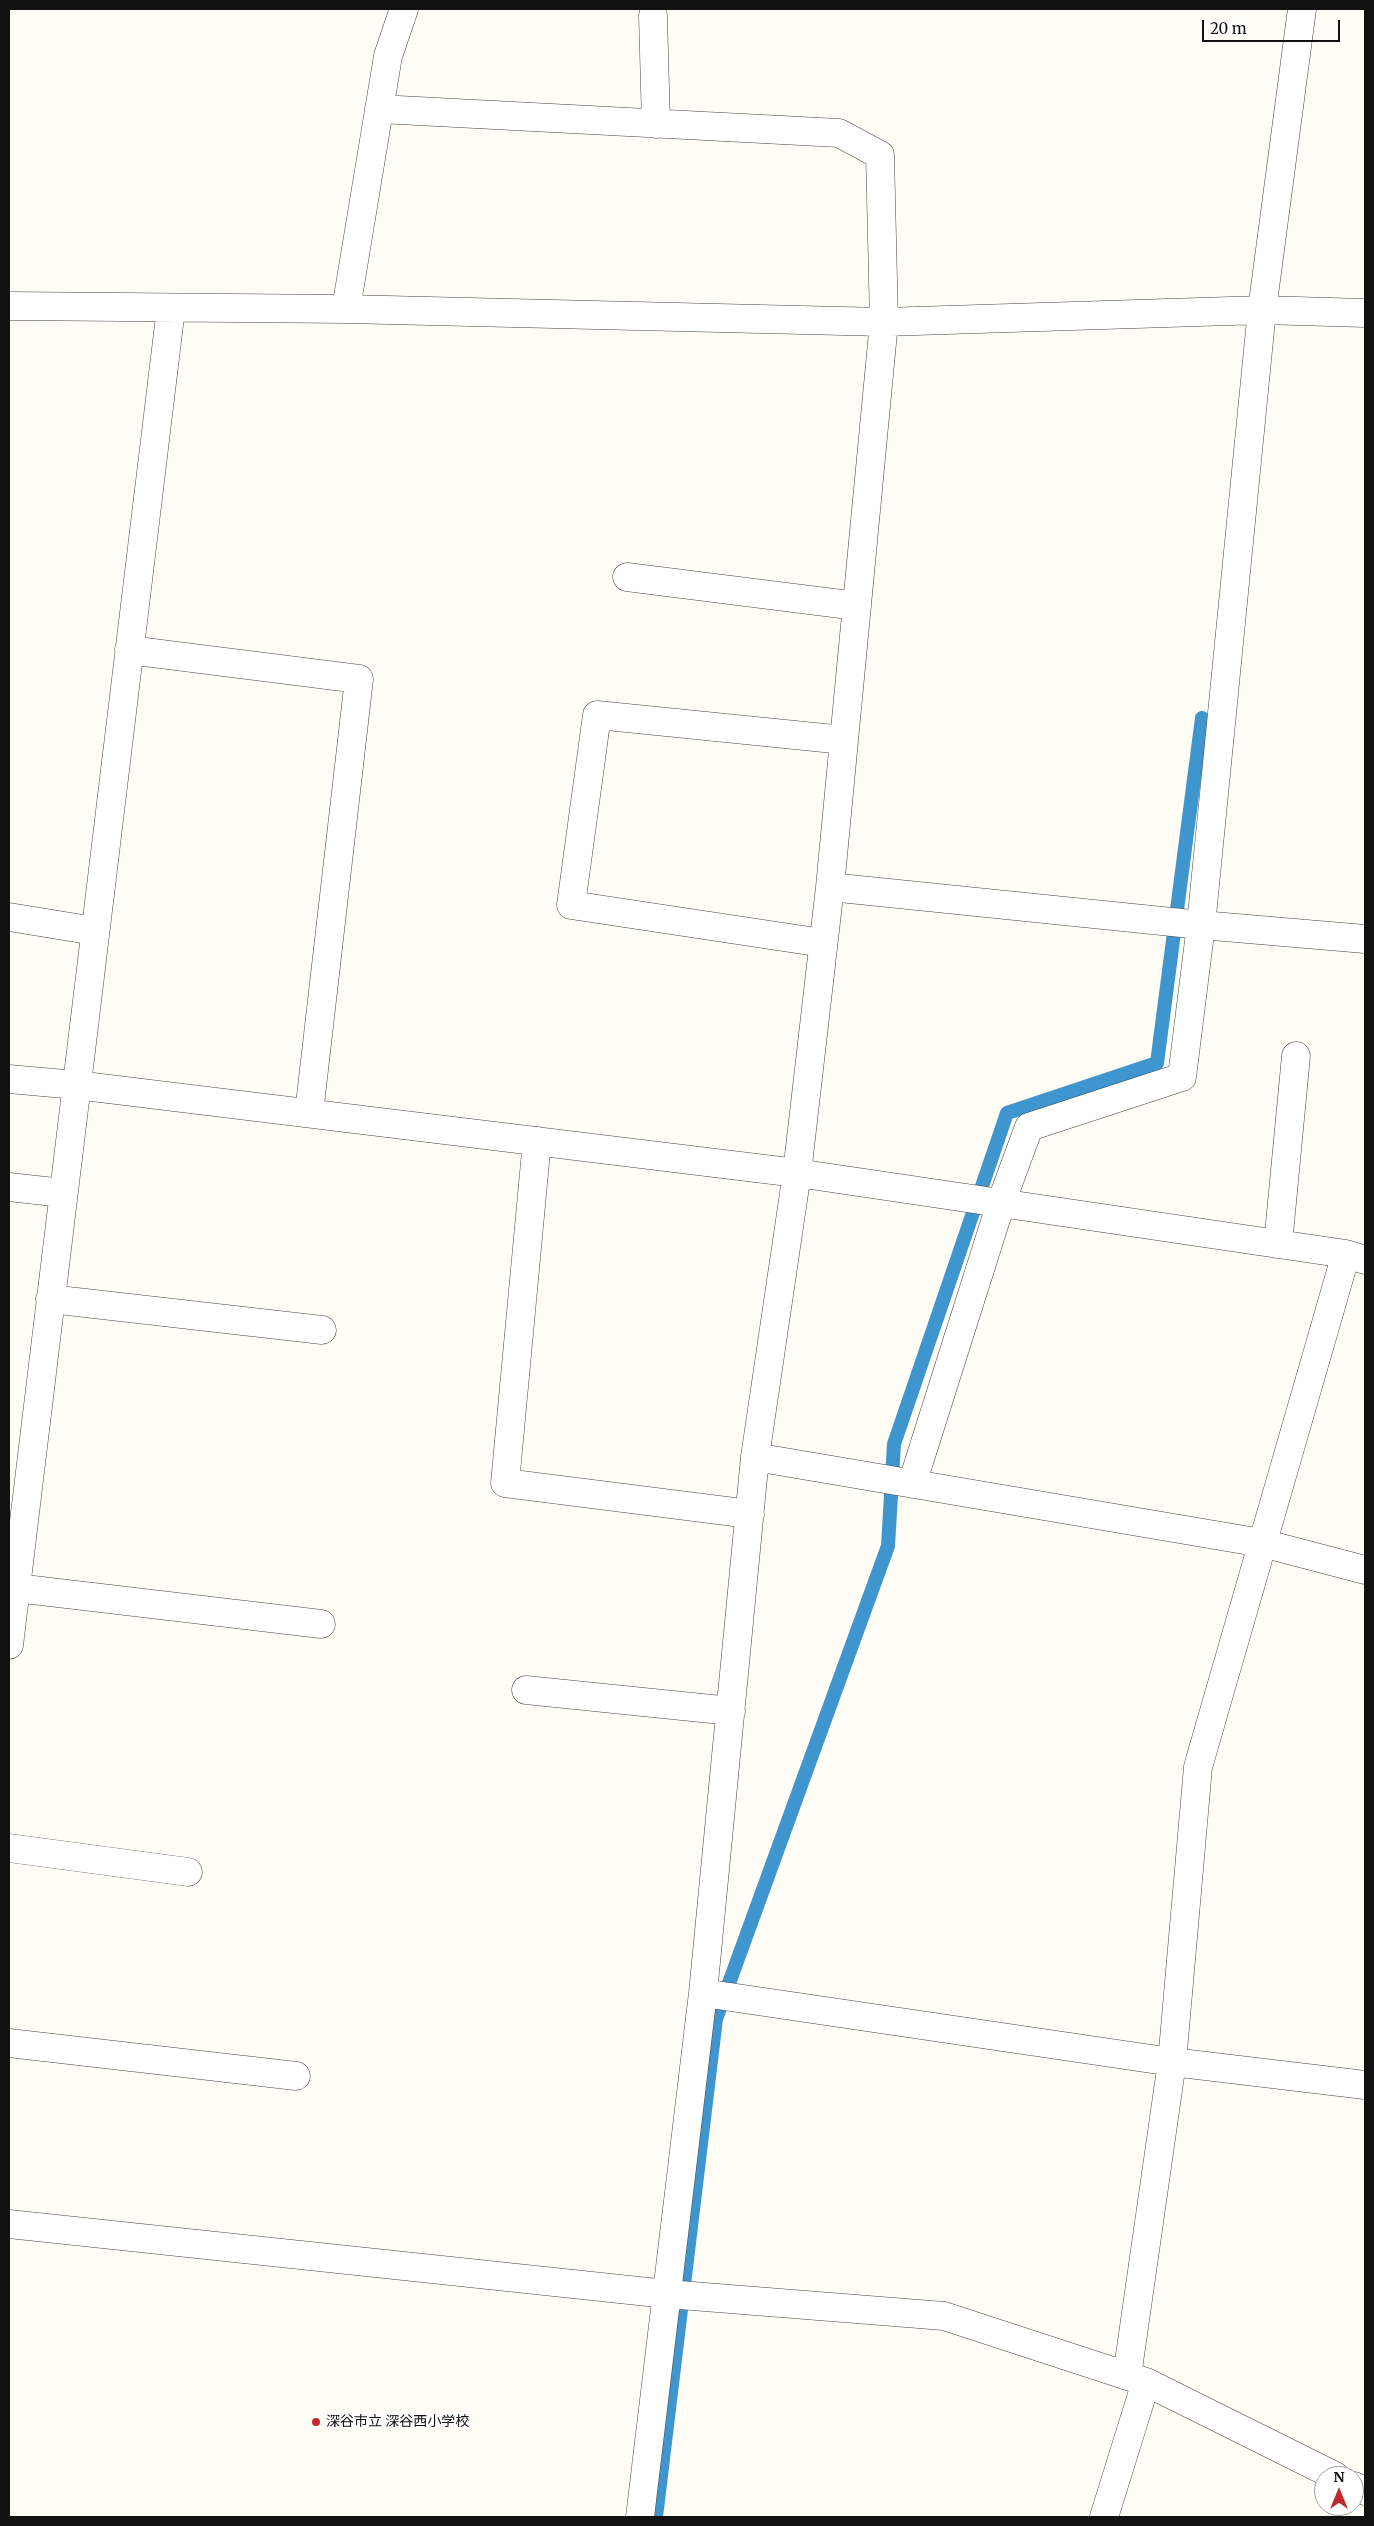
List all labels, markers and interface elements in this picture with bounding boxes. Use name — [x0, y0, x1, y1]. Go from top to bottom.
scale bar — [1204, 10, 1342, 42]
text: 20 m — [1210, 19, 1247, 38]
place label: 深谷市立 深谷西小学校 — [326, 2414, 469, 2430]
marker: 深谷市立 深谷西小学校 — [310, 2416, 322, 2428]
north arrow — [1314, 2466, 1364, 2516]
text: N — [1333, 2468, 1345, 2486]

